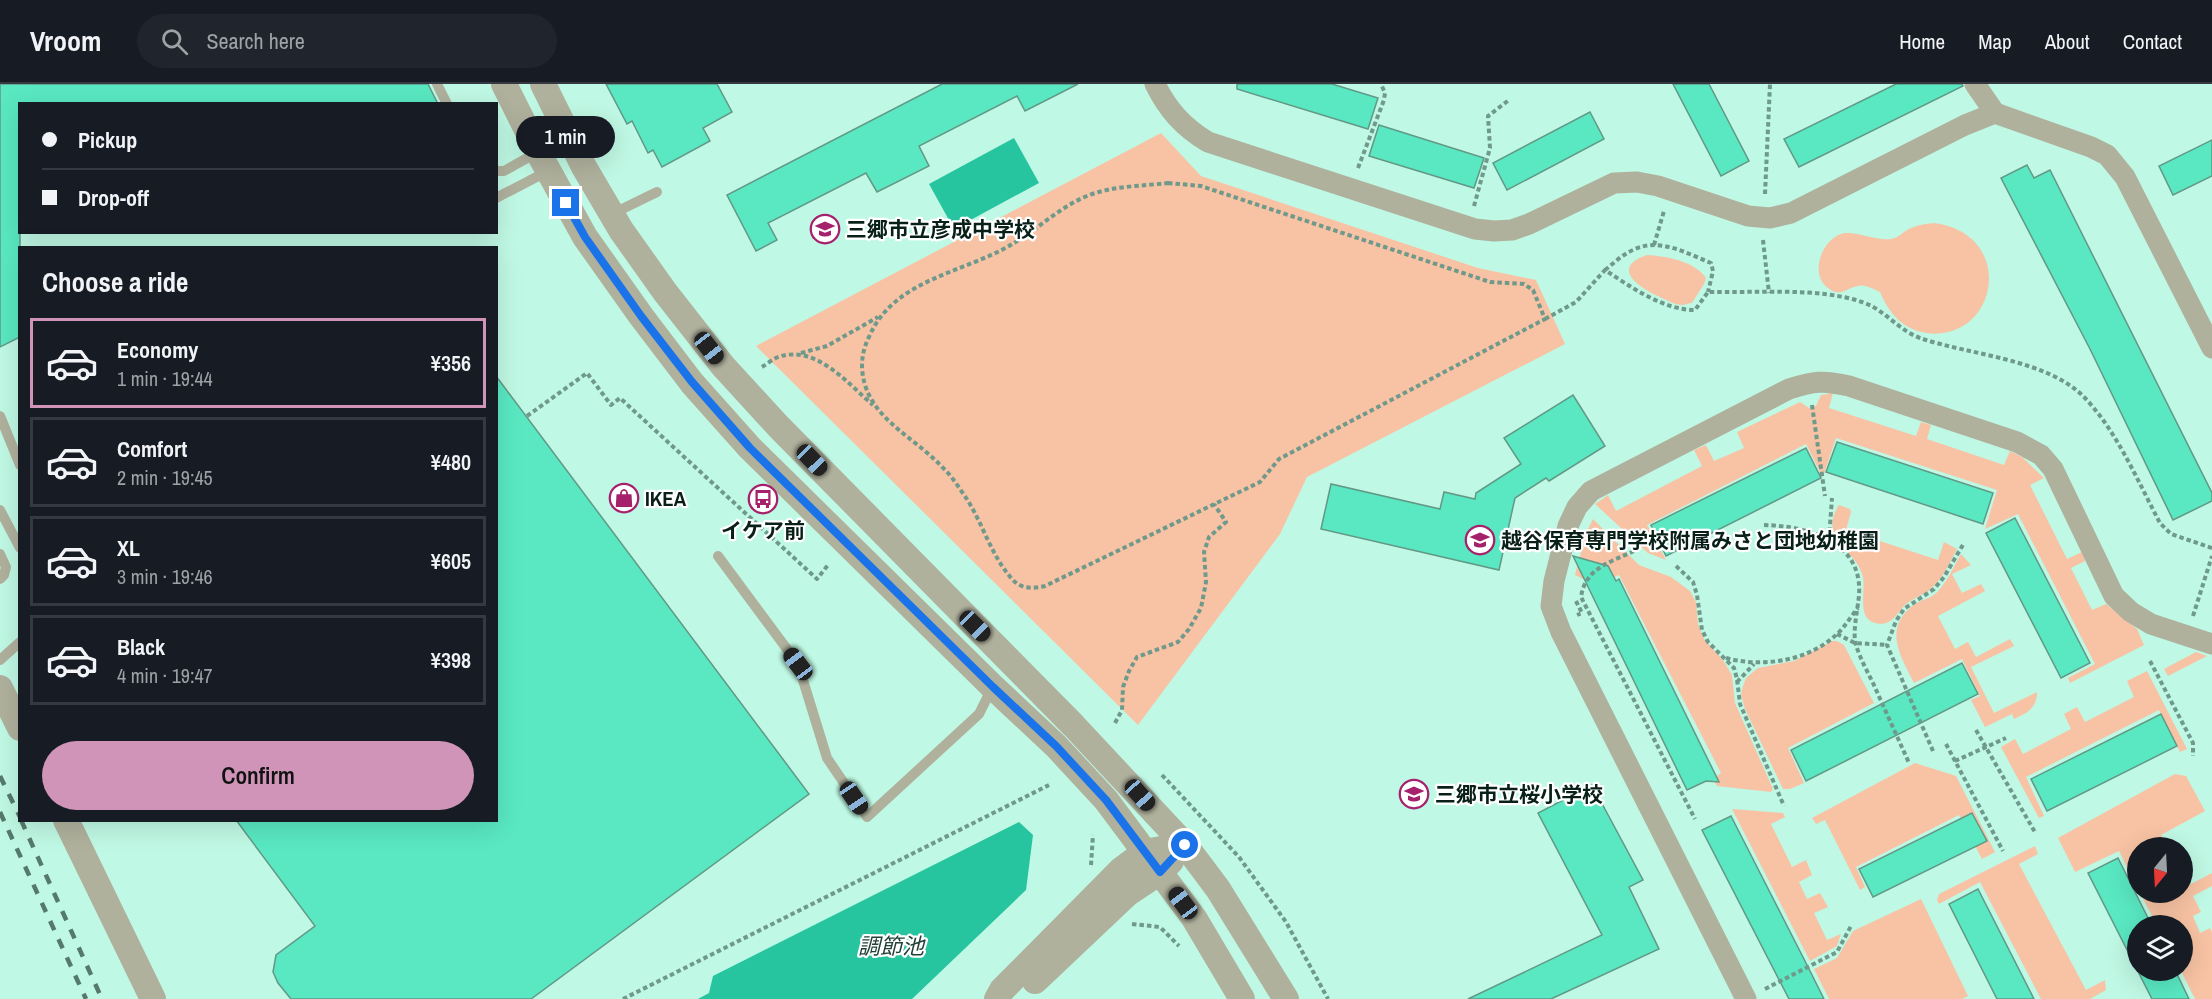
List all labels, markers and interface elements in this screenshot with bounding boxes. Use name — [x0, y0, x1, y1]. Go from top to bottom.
search box — [137, 14, 557, 68]
text: Vroom — [30, 22, 101, 60]
icon: search — [158, 25, 191, 58]
text: Search here — [206, 26, 305, 56]
text: Home — [1899, 27, 1945, 56]
text: Map — [1978, 27, 2012, 56]
text: About — [2045, 27, 2090, 56]
text: Contact — [2123, 27, 2182, 56]
callout: 1 min — [516, 116, 616, 158]
text: 1 min — [544, 123, 587, 150]
text: Pickup — [78, 125, 137, 155]
text: Drop-off — [78, 183, 149, 213]
route end — [552, 189, 579, 216]
school or university icon: 三郷市立彦成中学校 — [809, 213, 841, 245]
place label: 三郷市立彦成中学校 — [846, 215, 1035, 244]
text: Choose a ride — [42, 264, 188, 300]
car — [691, 328, 727, 368]
text: Economy — [117, 335, 198, 365]
icon: car — [45, 336, 99, 390]
text: ¥356 — [431, 348, 471, 378]
text: 1 min · 19:44 — [117, 365, 213, 392]
text: Comfort — [117, 434, 187, 464]
icon: car — [45, 435, 99, 489]
car — [793, 441, 831, 479]
text: ¥480 — [431, 447, 471, 477]
text: 2 min · 19:45 — [117, 464, 213, 491]
shop icon: IKEA — [608, 482, 640, 514]
bus stop icon: イケア前 — [747, 483, 779, 515]
place label: IKEA — [645, 484, 687, 513]
place label: イケア前 — [721, 516, 805, 545]
school or university icon: 越谷保育専門学校附属みさと団地幼稚園 — [1464, 524, 1496, 556]
place label: 越谷保育専門学校附属みさと団地幼稚園 — [1501, 526, 1879, 555]
text: XL — [117, 533, 140, 563]
icon: car — [45, 534, 99, 588]
text: ¥605 — [431, 546, 471, 576]
text: 3 min · 19:46 — [117, 563, 213, 590]
car — [956, 607, 994, 645]
text: Black — [117, 632, 165, 662]
icon: car — [45, 633, 99, 687]
car — [780, 644, 816, 684]
text: ¥398 — [431, 645, 471, 675]
text: 4 min · 19:47 — [117, 662, 213, 689]
button: Confirm — [42, 741, 474, 810]
car — [1121, 776, 1159, 814]
car — [836, 778, 872, 818]
school or university icon: 三郷市立桜小学校 — [1398, 778, 1430, 810]
place label: 三郷市立桜小学校 — [1435, 780, 1603, 809]
route start — [1171, 831, 1198, 858]
north arrow — [2127, 837, 2193, 903]
map controls — [2127, 837, 2193, 981]
car — [1165, 883, 1201, 923]
button: layers — [2127, 915, 2193, 981]
water label: 調節池 — [858, 931, 926, 961]

